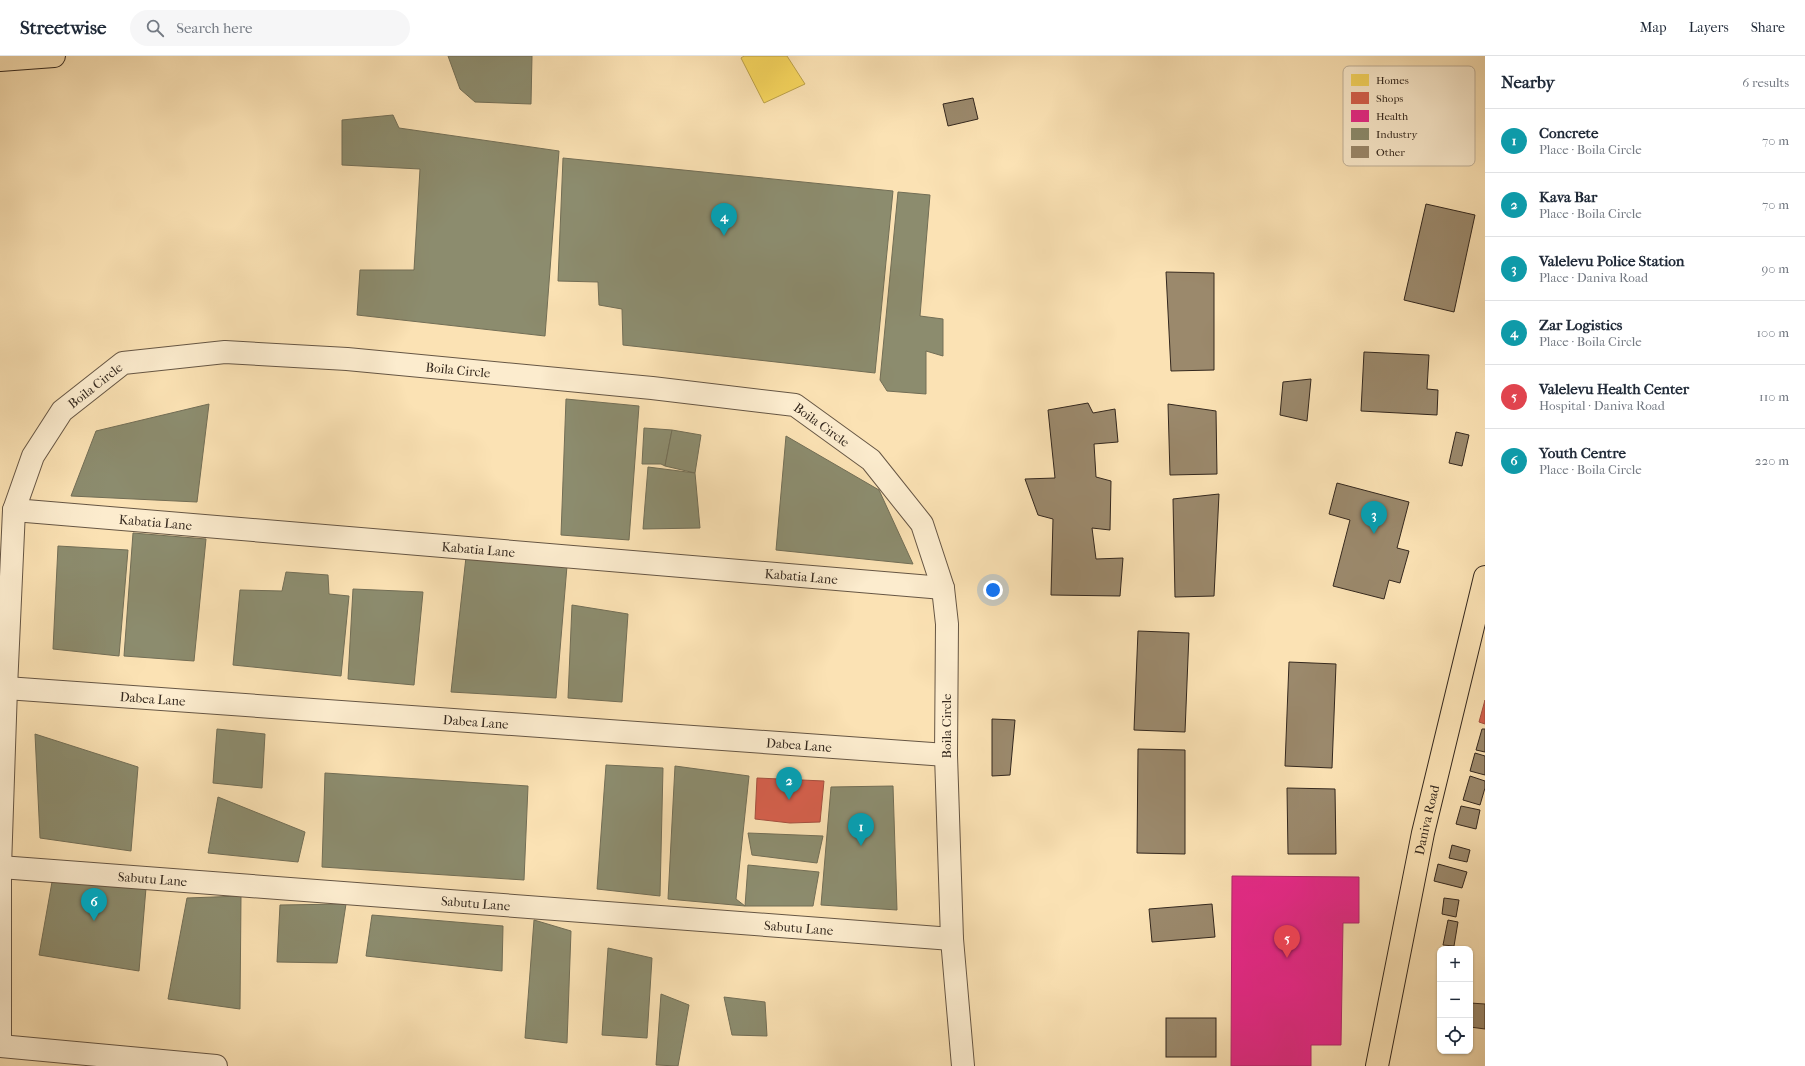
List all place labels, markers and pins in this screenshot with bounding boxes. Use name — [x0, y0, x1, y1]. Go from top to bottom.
pin: 4 — [711, 203, 737, 236]
pin: 3 — [1361, 501, 1387, 534]
pin: 2 — [776, 767, 802, 800]
pin: 1 — [848, 813, 874, 846]
pin: 6 — [81, 888, 107, 921]
pin: 5 — [1274, 925, 1300, 958]

